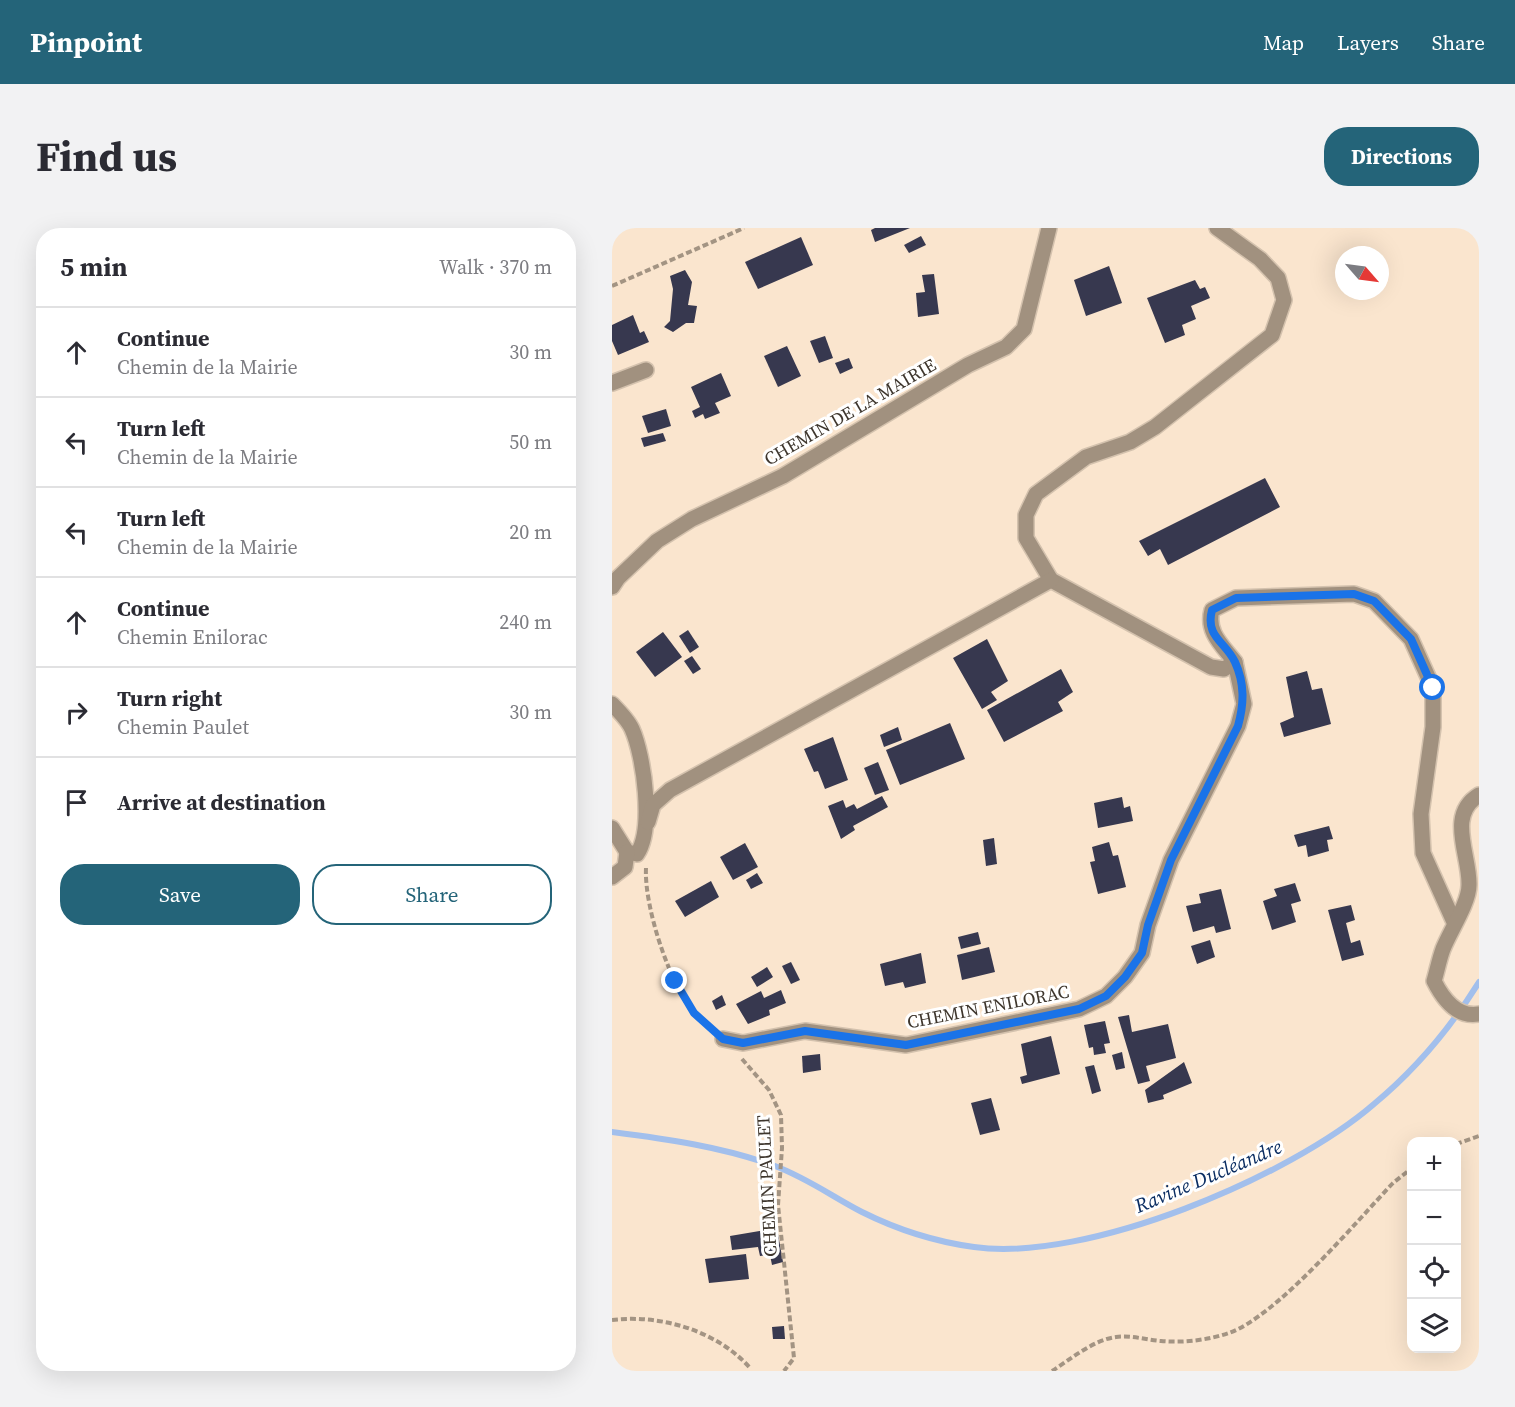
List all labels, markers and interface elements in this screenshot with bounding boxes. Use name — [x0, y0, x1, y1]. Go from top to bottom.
text: Pinpoint — [30, 23, 142, 61]
text: Map — [1263, 28, 1304, 57]
text: Layers — [1337, 28, 1399, 57]
text: Share — [1432, 28, 1485, 57]
text: Find us — [36, 127, 177, 185]
button: Directions — [1324, 127, 1479, 186]
north arrow — [1335, 246, 1389, 300]
text: 5 min — [60, 249, 127, 285]
text: Walk · 370 m — [439, 253, 552, 281]
text: Continue — [117, 323, 210, 353]
icon: ahead — [60, 336, 93, 369]
text: 30 m — [509, 338, 552, 366]
street label: CHEMIN DE LA MAIRIE — [759, 352, 940, 471]
text: Chemin de la Mairie — [117, 353, 298, 381]
text: Turn left — [117, 413, 205, 443]
icon: left — [60, 426, 93, 459]
text: 50 m — [509, 428, 552, 456]
text: Chemin de la Mairie — [117, 443, 298, 471]
text: Turn left — [117, 503, 205, 533]
icon: left — [60, 516, 93, 549]
text: 20 m — [509, 518, 552, 546]
text: Chemin de la Mairie — [117, 533, 298, 561]
text: Continue — [117, 593, 210, 623]
icon: ahead — [60, 606, 93, 639]
text: 240 m — [499, 608, 552, 636]
text: Chemin Enilorac — [117, 623, 268, 651]
route start — [1419, 674, 1445, 700]
text: Turn right — [117, 683, 222, 713]
icon: right — [60, 696, 93, 729]
text: 30 m — [509, 698, 552, 726]
text: Chemin Paulet — [117, 713, 249, 741]
icon: arrive — [60, 786, 93, 819]
text: Arrive at destination — [117, 787, 326, 817]
button: Save — [60, 864, 300, 925]
button: Share — [312, 864, 552, 925]
route end — [661, 967, 687, 993]
street label: CHEMIN ENILORAC — [905, 979, 1071, 1034]
street label: CHEMIN PAULET — [750, 1114, 783, 1257]
water label: Ravine Ducléandre — [1129, 1132, 1286, 1220]
map controls — [1407, 1137, 1461, 1353]
button: + — [1407, 1137, 1461, 1191]
button: − — [1407, 1191, 1461, 1245]
button: locate — [1407, 1245, 1461, 1299]
button: layers — [1407, 1299, 1461, 1353]

